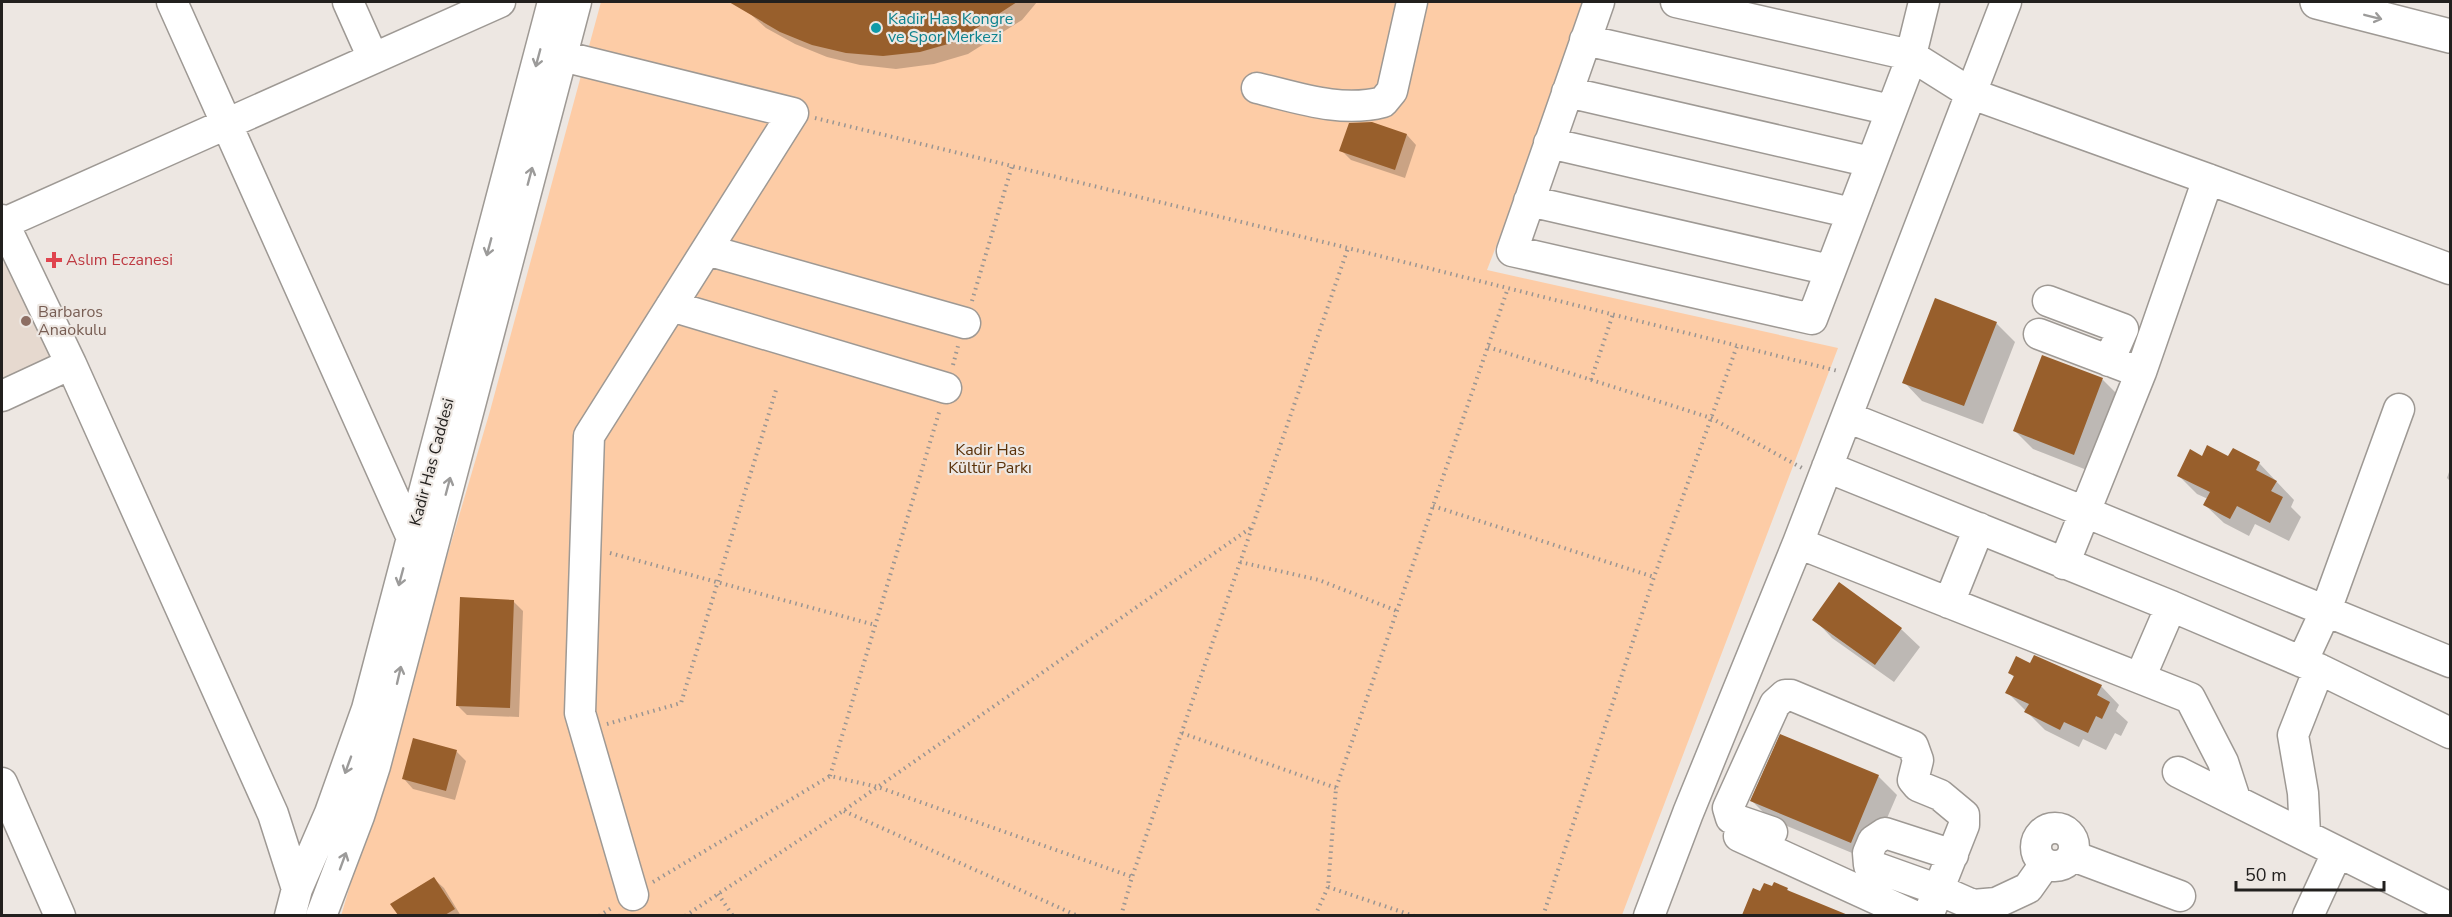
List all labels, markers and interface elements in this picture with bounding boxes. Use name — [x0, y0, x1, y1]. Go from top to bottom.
place label: Kadir Has Kongre ve Spor Merkezi — [888, 8, 1013, 48]
one-way arrow — [2364, 12, 2383, 24]
marker: Kadir Has Kongre ve Spor Merkezi — [869, 21, 883, 35]
one-way arrow — [532, 48, 544, 67]
one-way arrow — [525, 166, 536, 185]
one-way arrow — [483, 237, 494, 256]
place label: Aslım Eczanesi — [66, 249, 173, 271]
marker: Aslım Eczanesi — [47, 253, 61, 267]
place label: Barbaros Anaokulu — [38, 301, 107, 341]
marker: Barbaros Anaokulu — [19, 314, 33, 328]
street label: Kadir Has Caddesi — [404, 396, 460, 528]
park label: Kadir Has Kültür Parkı — [948, 439, 1032, 479]
one-way arrow — [443, 477, 454, 496]
one-way arrow — [395, 568, 407, 587]
one-way arrow — [393, 665, 405, 684]
one-way arrow — [342, 755, 353, 774]
one-way arrow — [338, 852, 349, 871]
scale bar — [2236, 854, 2384, 892]
text: 50 m — [2245, 863, 2287, 887]

